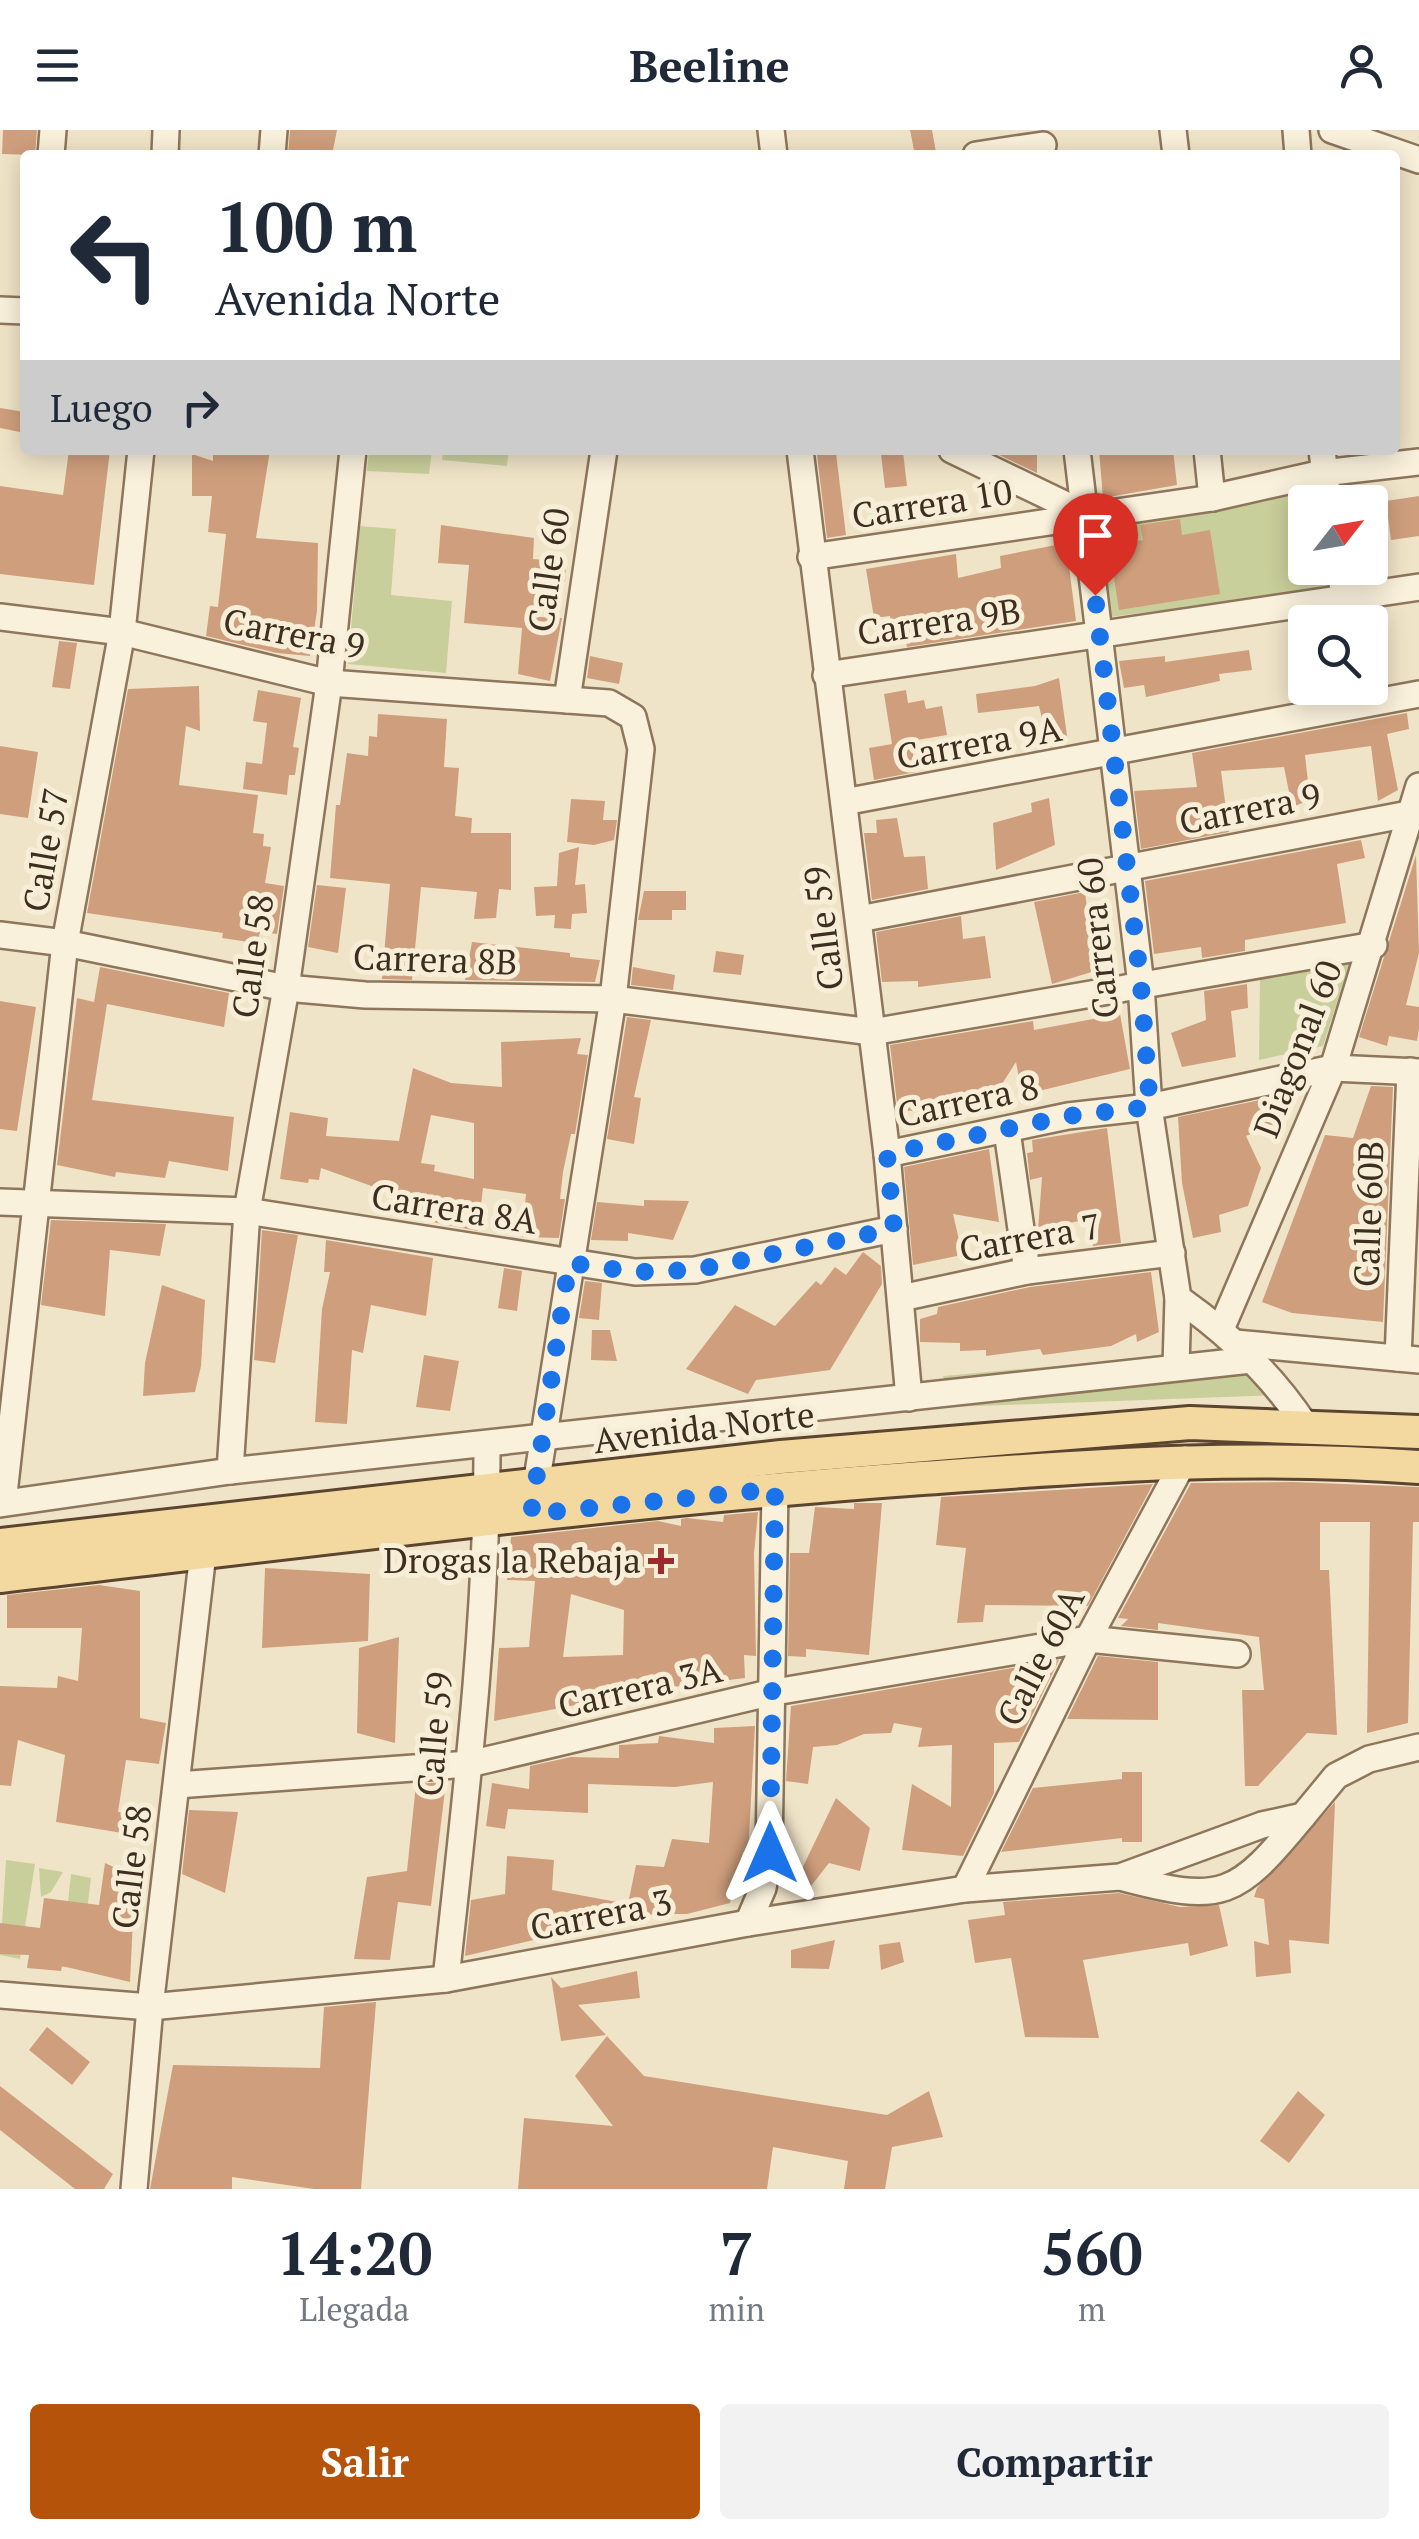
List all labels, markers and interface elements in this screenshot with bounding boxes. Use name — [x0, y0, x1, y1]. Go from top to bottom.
text: Beeline — [629, 35, 790, 95]
icon: menu — [30, 38, 85, 93]
icon: person — [1334, 38, 1389, 93]
text: 100 m — [215, 179, 417, 272]
icon: left — [50, 190, 180, 320]
text: Avenida Norte — [215, 268, 500, 328]
icon: right — [173, 380, 228, 435]
text: Luego — [50, 383, 153, 433]
street label: Carrera 10 — [848, 468, 1015, 538]
north arrow — [1288, 485, 1388, 585]
map controls — [1288, 485, 1388, 705]
pin — [1053, 493, 1138, 596]
street label: Calle 60 — [517, 505, 579, 635]
icon: arrive — [1068, 508, 1123, 563]
street label: Carrera 9B — [854, 587, 1024, 655]
street label: Carrera 9 — [220, 597, 369, 669]
button: search — [1288, 605, 1388, 705]
street label: Carrera 9A — [893, 705, 1065, 779]
street label: Carrera 9 — [1175, 772, 1324, 844]
street label: Calle 57 — [12, 784, 78, 915]
street label: Carrera 60 — [1066, 855, 1128, 1021]
street label: Calle 59 — [793, 863, 853, 993]
street label: Calle 58 — [221, 891, 283, 1021]
street label: Carrera 8B — [352, 933, 518, 985]
street label: Diagonal 60 — [1242, 954, 1352, 1144]
street label: Carrera 8 — [893, 1063, 1043, 1137]
street label: Calle 60B — [1342, 1140, 1394, 1288]
street label: Carrera 8A — [368, 1172, 540, 1244]
street label: Carrera 7 — [955, 1202, 1104, 1272]
street label: Avenida Norte — [591, 1391, 817, 1463]
place label: Drogas la Rebaja — [383, 1537, 641, 1583]
marker: Drogas la Rebaja — [650, 1550, 672, 1572]
street label: Calle 60A — [986, 1580, 1094, 1733]
street label: Carrera 3A — [553, 1646, 726, 1728]
street label: Calle 59 — [406, 1670, 462, 1798]
position arrow — [718, 1801, 822, 1905]
street label: Calle 58 — [101, 1802, 161, 1932]
street label: Carrera 3 — [526, 1878, 675, 1950]
text: 14:20 — [276, 2213, 432, 2292]
text: 7 — [720, 2213, 754, 2292]
text: 560 — [1041, 2213, 1143, 2292]
text: Llegada — [299, 2288, 409, 2330]
text: min — [709, 2288, 765, 2330]
text: m — [1078, 2288, 1106, 2330]
button: Salir — [30, 2404, 700, 2519]
button: Compartir — [720, 2404, 1389, 2519]

